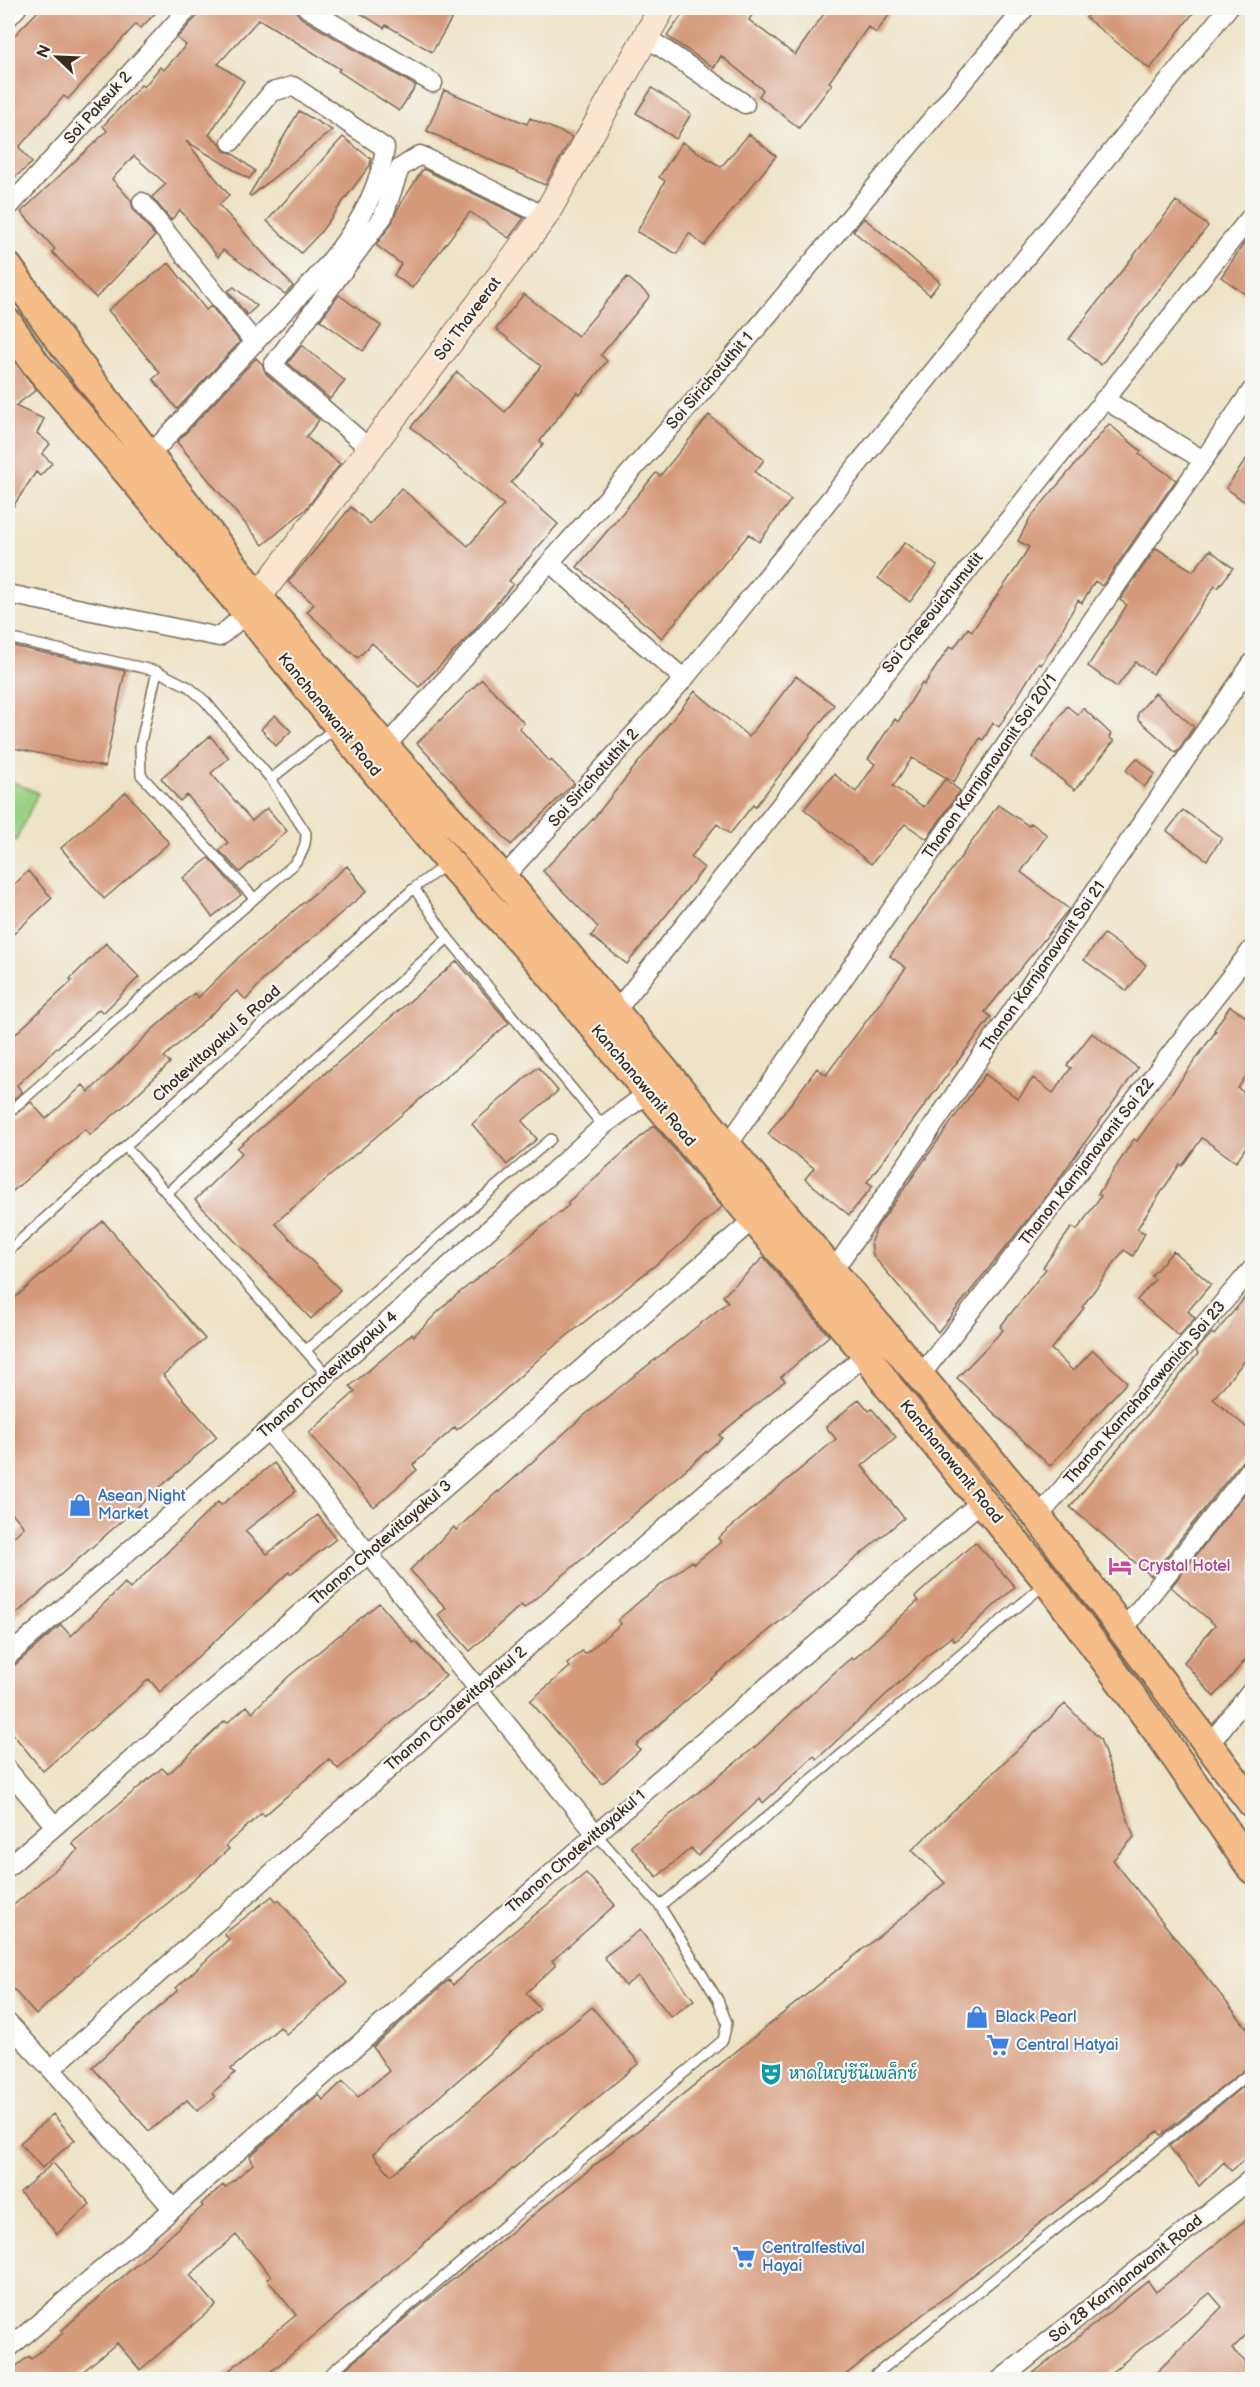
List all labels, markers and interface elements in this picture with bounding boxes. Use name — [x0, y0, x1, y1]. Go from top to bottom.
north arrow — [27, 27, 87, 87]
text: N — [33, 42, 56, 61]
street label: Soi Paksuk 2 — [60, 67, 136, 148]
street label: Soi Thaveerat — [431, 274, 506, 364]
street label: Soi Sirichotuthit 1 — [663, 329, 757, 433]
street label: Soi Cheeouichumutit — [879, 549, 987, 677]
street label: Kanchanawanit Road — [273, 650, 385, 780]
street label: Thanon Karnjanavanit Soi 20/1 — [919, 671, 1061, 863]
street label: Soi Sirichotuthit 2 — [545, 725, 643, 831]
street label: Thanon Karnjanavanit Soi 21 — [977, 878, 1109, 1056]
street label: Chotevittayakul 5 Road — [149, 982, 285, 1106]
street label: Kanchanawanit Road — [587, 1021, 699, 1151]
street label: Thanon Karnjanavanit Soi 22 — [1016, 1074, 1159, 1250]
street label: Thanon Karnchanawanich Soi 23 — [1060, 1297, 1230, 1489]
street label: Thanon Chotevittayakul 4 — [254, 1307, 402, 1443]
street label: Kanchanawanit Road — [895, 1397, 1007, 1527]
street label: Thanon Chotevittayakul 3 — [306, 1476, 456, 1610]
place label: Asean Night Market — [98, 1487, 186, 1524]
shop icon: Asean Night Market — [67, 1492, 93, 1518]
hotel icon: Crystal Hotel — [1107, 1553, 1133, 1579]
place label: Crystal Hotel — [1138, 1557, 1230, 1576]
street label: Thanon Chotevittayakul 2 — [381, 1642, 531, 1776]
street label: Thanon Chotevittayakul 1 — [503, 1786, 649, 1918]
shop icon: Black Pearl — [964, 2004, 990, 2030]
place label: Black Pearl — [995, 2008, 1076, 2027]
supermarket icon: Central Hatyai — [985, 2032, 1011, 2058]
place label: Central Hatyai — [1016, 2036, 1118, 2055]
theatre icon: หาดใหญ่ซีนีเพล็กซ์ — [758, 2061, 784, 2087]
place label: หาดใหญ่ซีนีเพล็กซ์ — [789, 2062, 917, 2084]
street label: Soi 28 Karnjanavanit Road — [1045, 2211, 1207, 2347]
place label: Centralfestival Hayai — [762, 2239, 865, 2276]
supermarket icon: Centralfestival Hayai — [731, 2244, 757, 2270]

